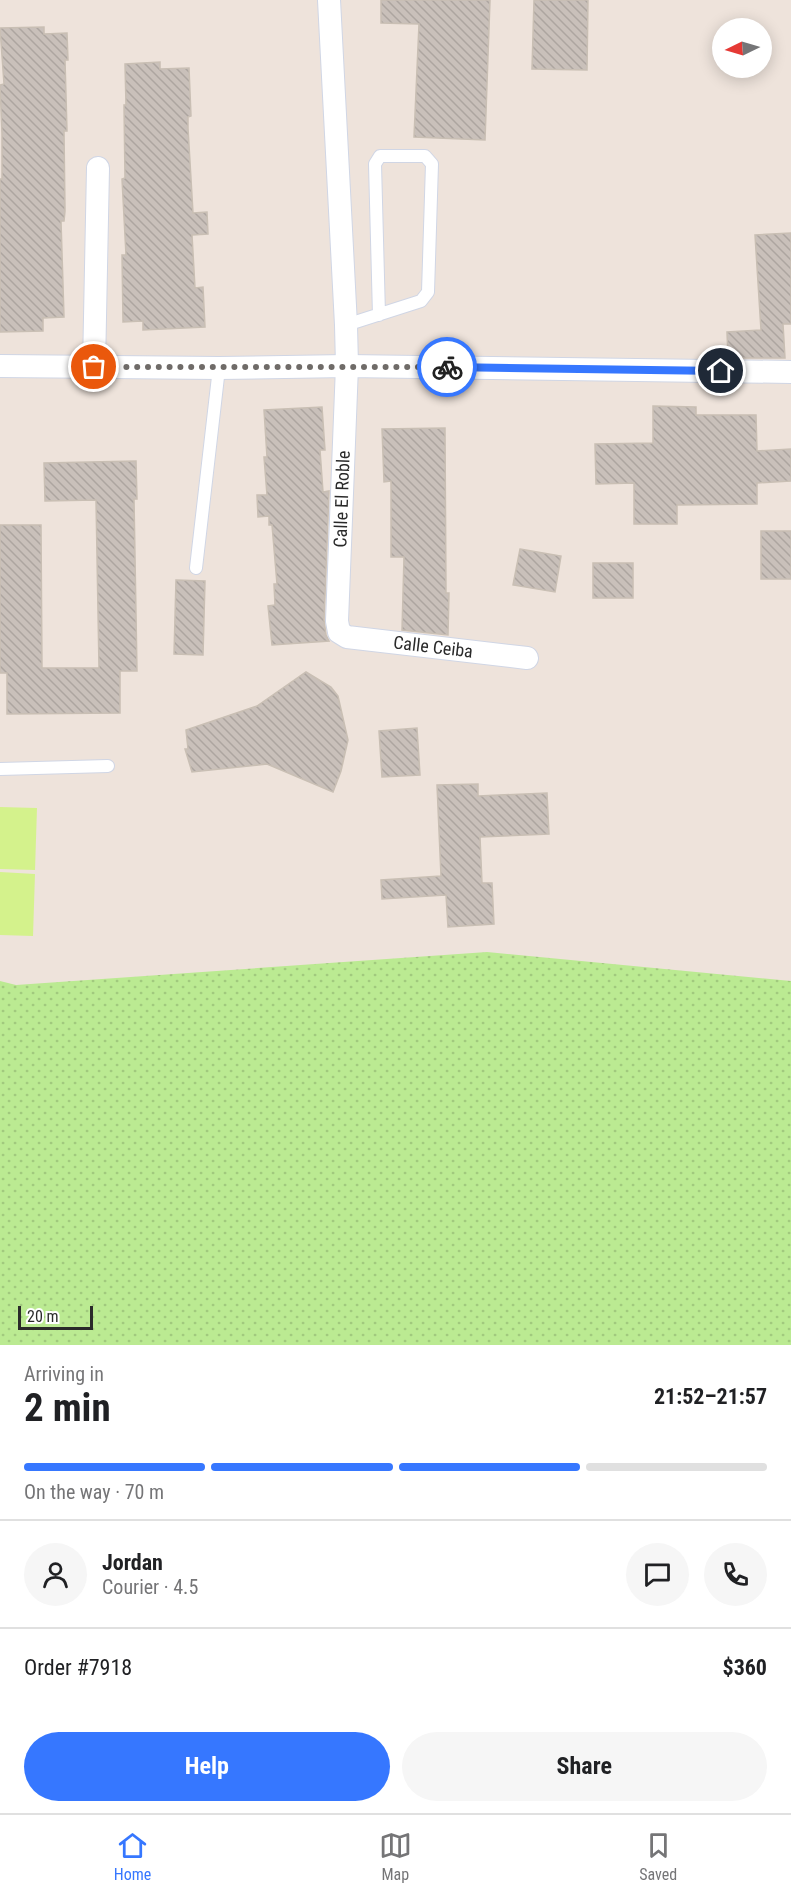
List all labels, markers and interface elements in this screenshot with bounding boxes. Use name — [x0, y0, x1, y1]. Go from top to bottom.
north arrow — [712, 18, 772, 78]
map controls — [712, 18, 772, 78]
courier — [417, 337, 477, 397]
pin — [68, 341, 119, 392]
pin — [695, 345, 746, 396]
icon: bag — [77, 350, 110, 383]
icon: bike — [431, 351, 464, 384]
icon: home — [704, 354, 737, 387]
street label: Calle El Roble — [329, 450, 354, 548]
street label: Calle Ceiba — [392, 631, 474, 662]
scale bar — [18, 1303, 93, 1330]
text: 20 m — [27, 1307, 59, 1326]
text: Arriving in — [24, 1362, 104, 1386]
text: 21:52–21:57 — [654, 1384, 767, 1409]
text: 2 min — [24, 1385, 111, 1431]
text: On the way · 70 m — [24, 1480, 164, 1504]
button: person — [24, 1543, 87, 1606]
button: chat — [626, 1543, 689, 1606]
button: phone — [704, 1543, 767, 1606]
text: Jordan — [102, 1550, 163, 1575]
text: Courier · 4.5 — [102, 1575, 198, 1599]
text: Order #7918 — [24, 1655, 132, 1680]
text: $360 — [723, 1655, 767, 1680]
button: Help — [24, 1732, 390, 1801]
button: Share — [402, 1732, 767, 1801]
tab: Home — [114, 1829, 151, 1884]
tab: Map — [379, 1829, 412, 1884]
tab: Saved — [639, 1829, 677, 1884]

